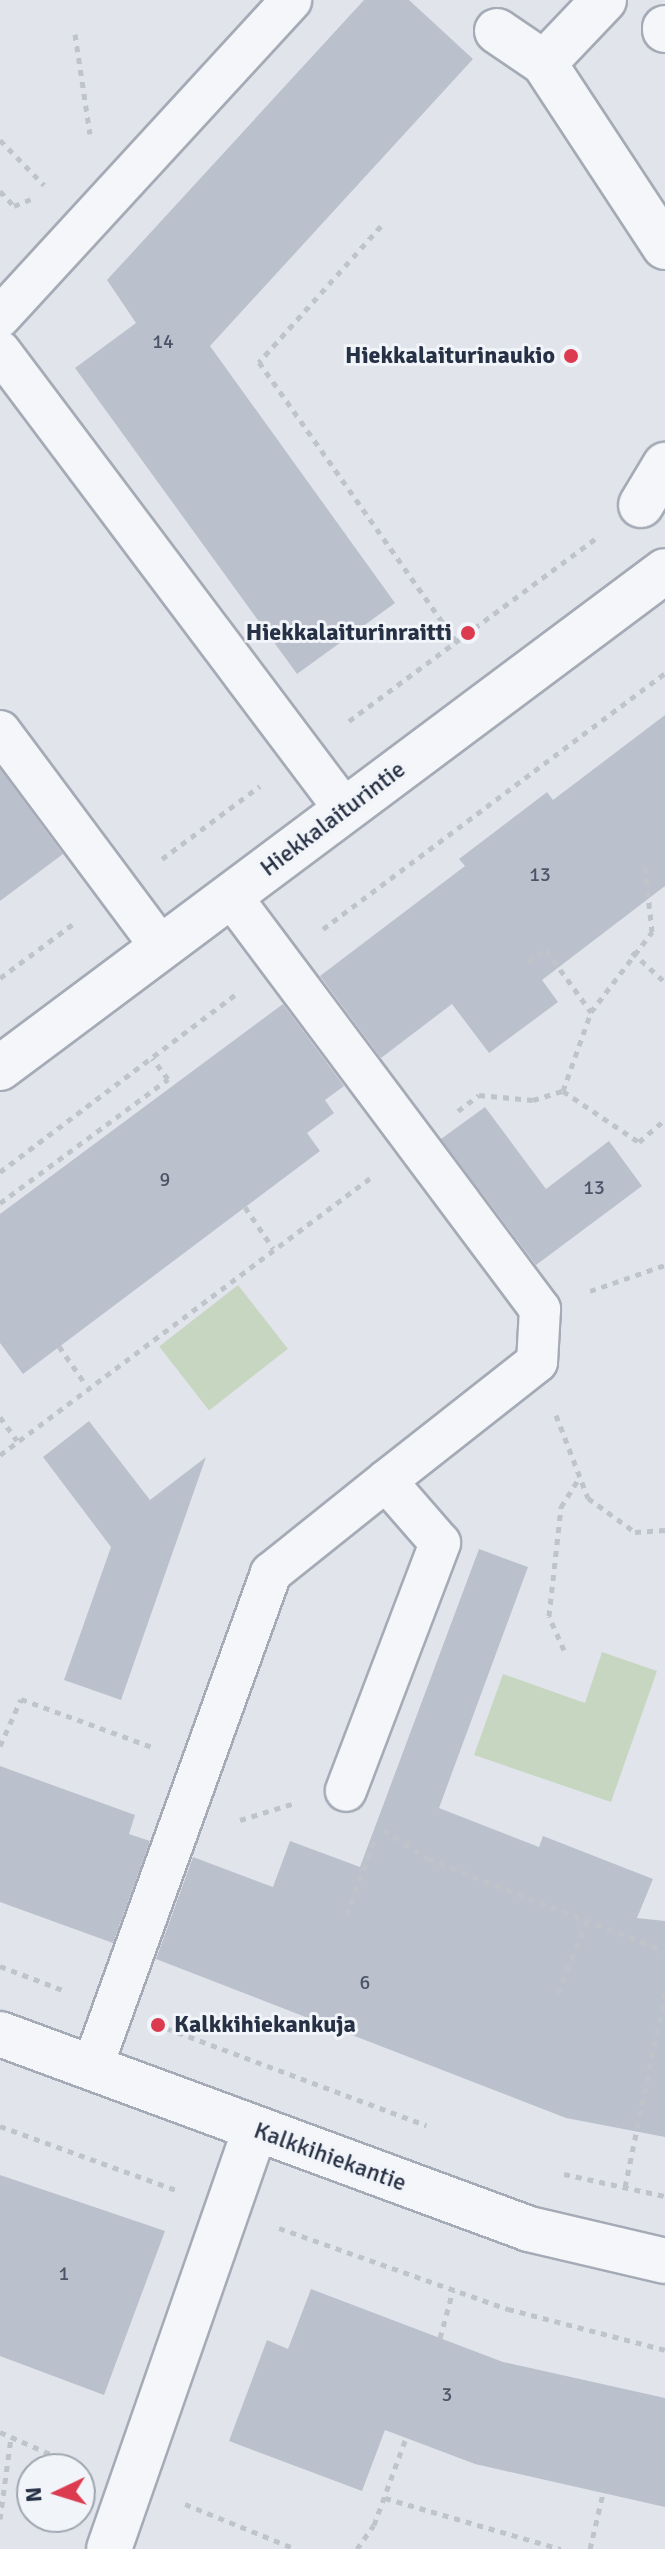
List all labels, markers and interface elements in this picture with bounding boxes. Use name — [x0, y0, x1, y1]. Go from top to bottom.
house number: 14 — [152, 329, 174, 353]
place label: Hiekkalaiturinaukio — [345, 342, 555, 370]
marker: Hiekkalaiturinaukio — [562, 347, 580, 365]
place label: Hiekkalaiturinraitti — [246, 619, 452, 647]
marker: Hiekkalaiturinraitti — [459, 624, 477, 642]
street label: Hiekkalaiturintie — [255, 755, 411, 883]
house number: 13 — [529, 862, 551, 886]
house number: 9 — [160, 1167, 170, 1191]
house number: 13 — [583, 1175, 605, 1199]
house number: 6 — [360, 1970, 370, 1994]
place label: Kalkkihiekankuja — [174, 2011, 356, 2039]
marker: Kalkkihiekankuja — [149, 2016, 167, 2034]
street label: Kalkkihiekantie — [250, 2116, 410, 2198]
house number: 1 — [59, 2261, 69, 2285]
house number: 3 — [442, 2382, 452, 2406]
north arrow — [16, 2453, 96, 2533]
text: N — [20, 2486, 48, 2503]

